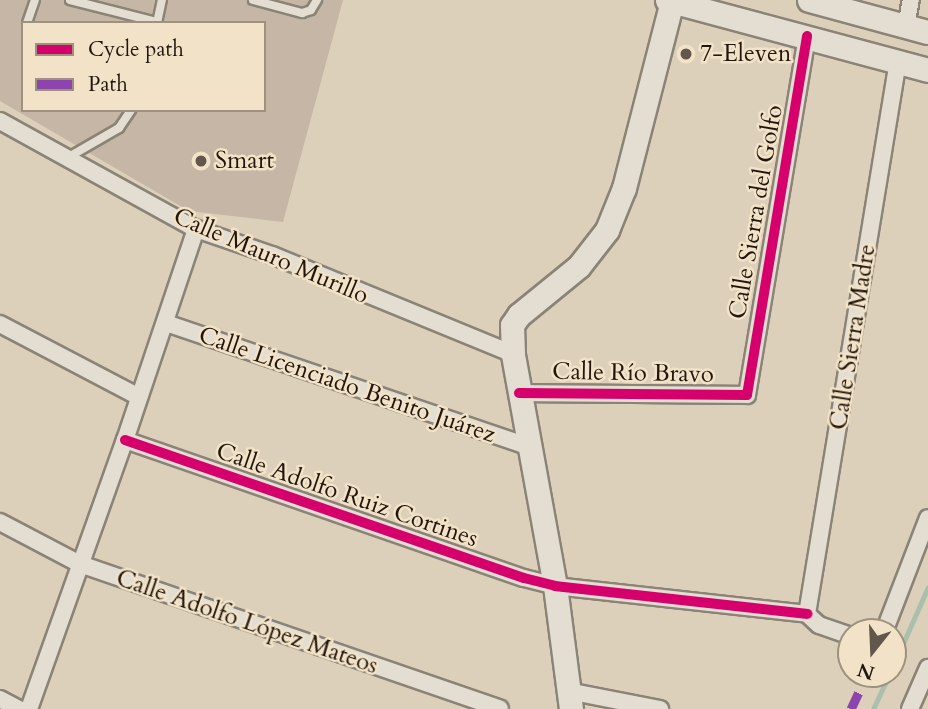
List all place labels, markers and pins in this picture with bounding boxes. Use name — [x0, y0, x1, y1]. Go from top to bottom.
place label: 7-Eleven — [700, 40, 791, 68]
marker: 7-Eleven — [678, 46, 694, 62]
place label: Smart — [215, 147, 274, 175]
marker: Smart — [193, 153, 209, 169]

